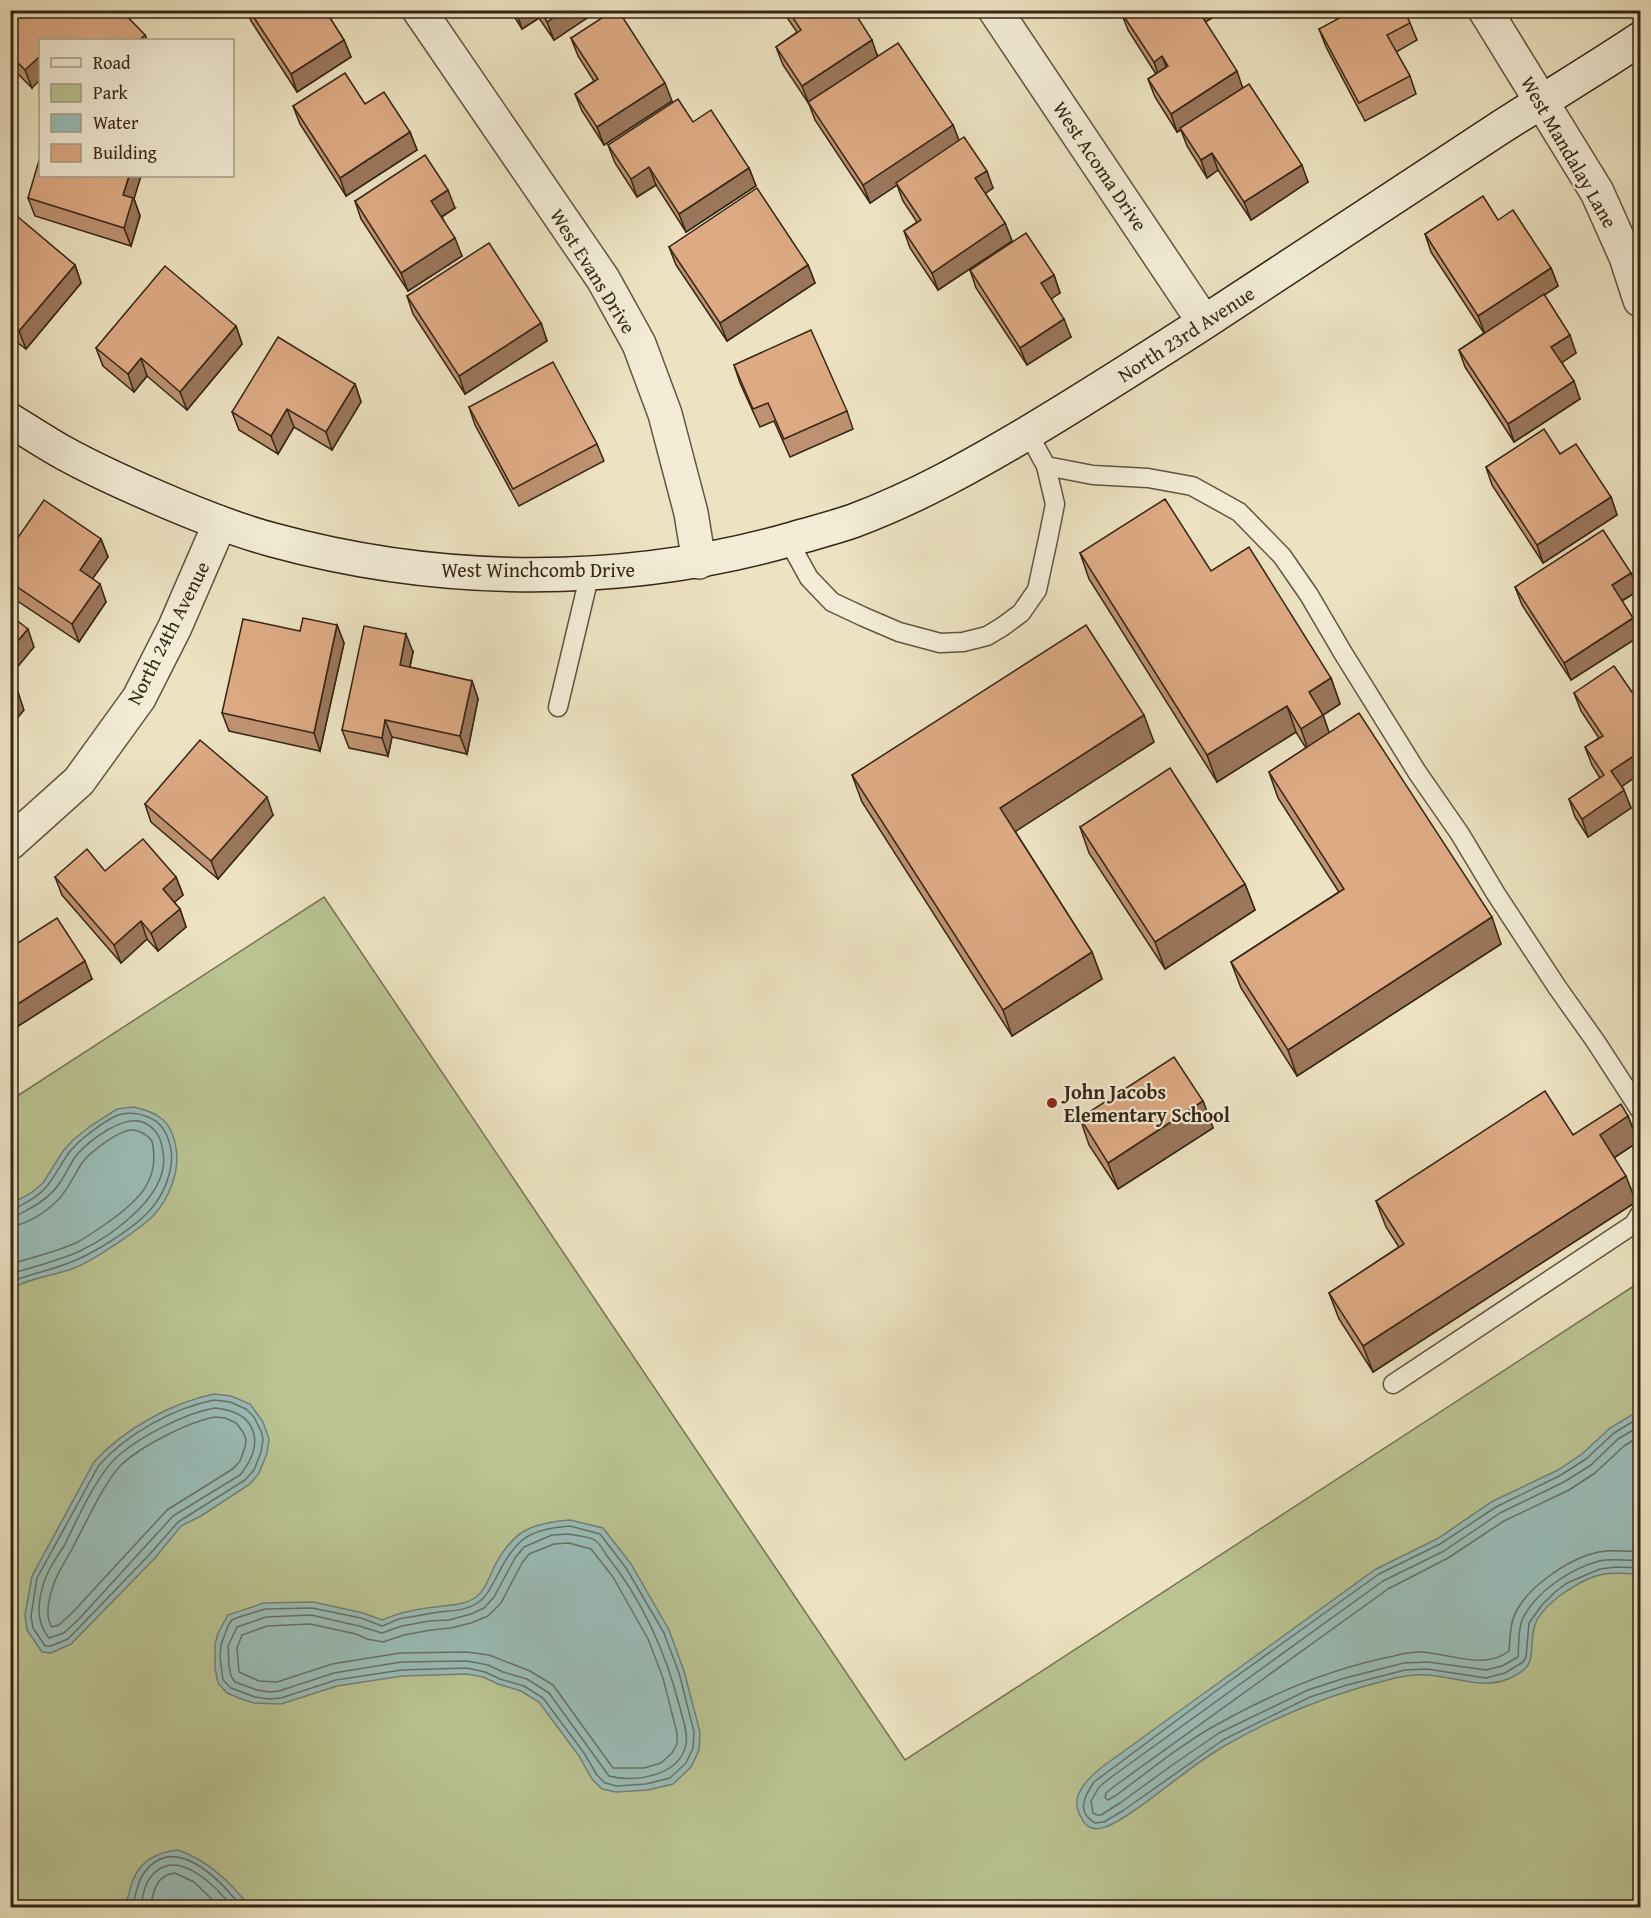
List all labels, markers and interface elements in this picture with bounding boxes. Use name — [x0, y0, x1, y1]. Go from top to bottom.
legend — [39, 39, 234, 177]
text: Road — [93, 49, 131, 76]
street label: West Mandalay Lane — [1514, 70, 1625, 233]
text: Park — [93, 79, 129, 106]
street label: West Acoma Drive — [1046, 95, 1155, 237]
text: Water — [93, 109, 139, 136]
text: Building — [93, 139, 157, 166]
street label: West Evans Drive — [543, 203, 644, 339]
street label: North 23rd Avenue — [1112, 278, 1260, 389]
street label: West Winchcomb Drive — [441, 555, 635, 584]
street label: North 24th Avenue — [119, 556, 216, 710]
place label: John Jacobs Elementary School — [1061, 1077, 1230, 1129]
marker: John Jacobs Elementary School — [1045, 1096, 1059, 1110]

